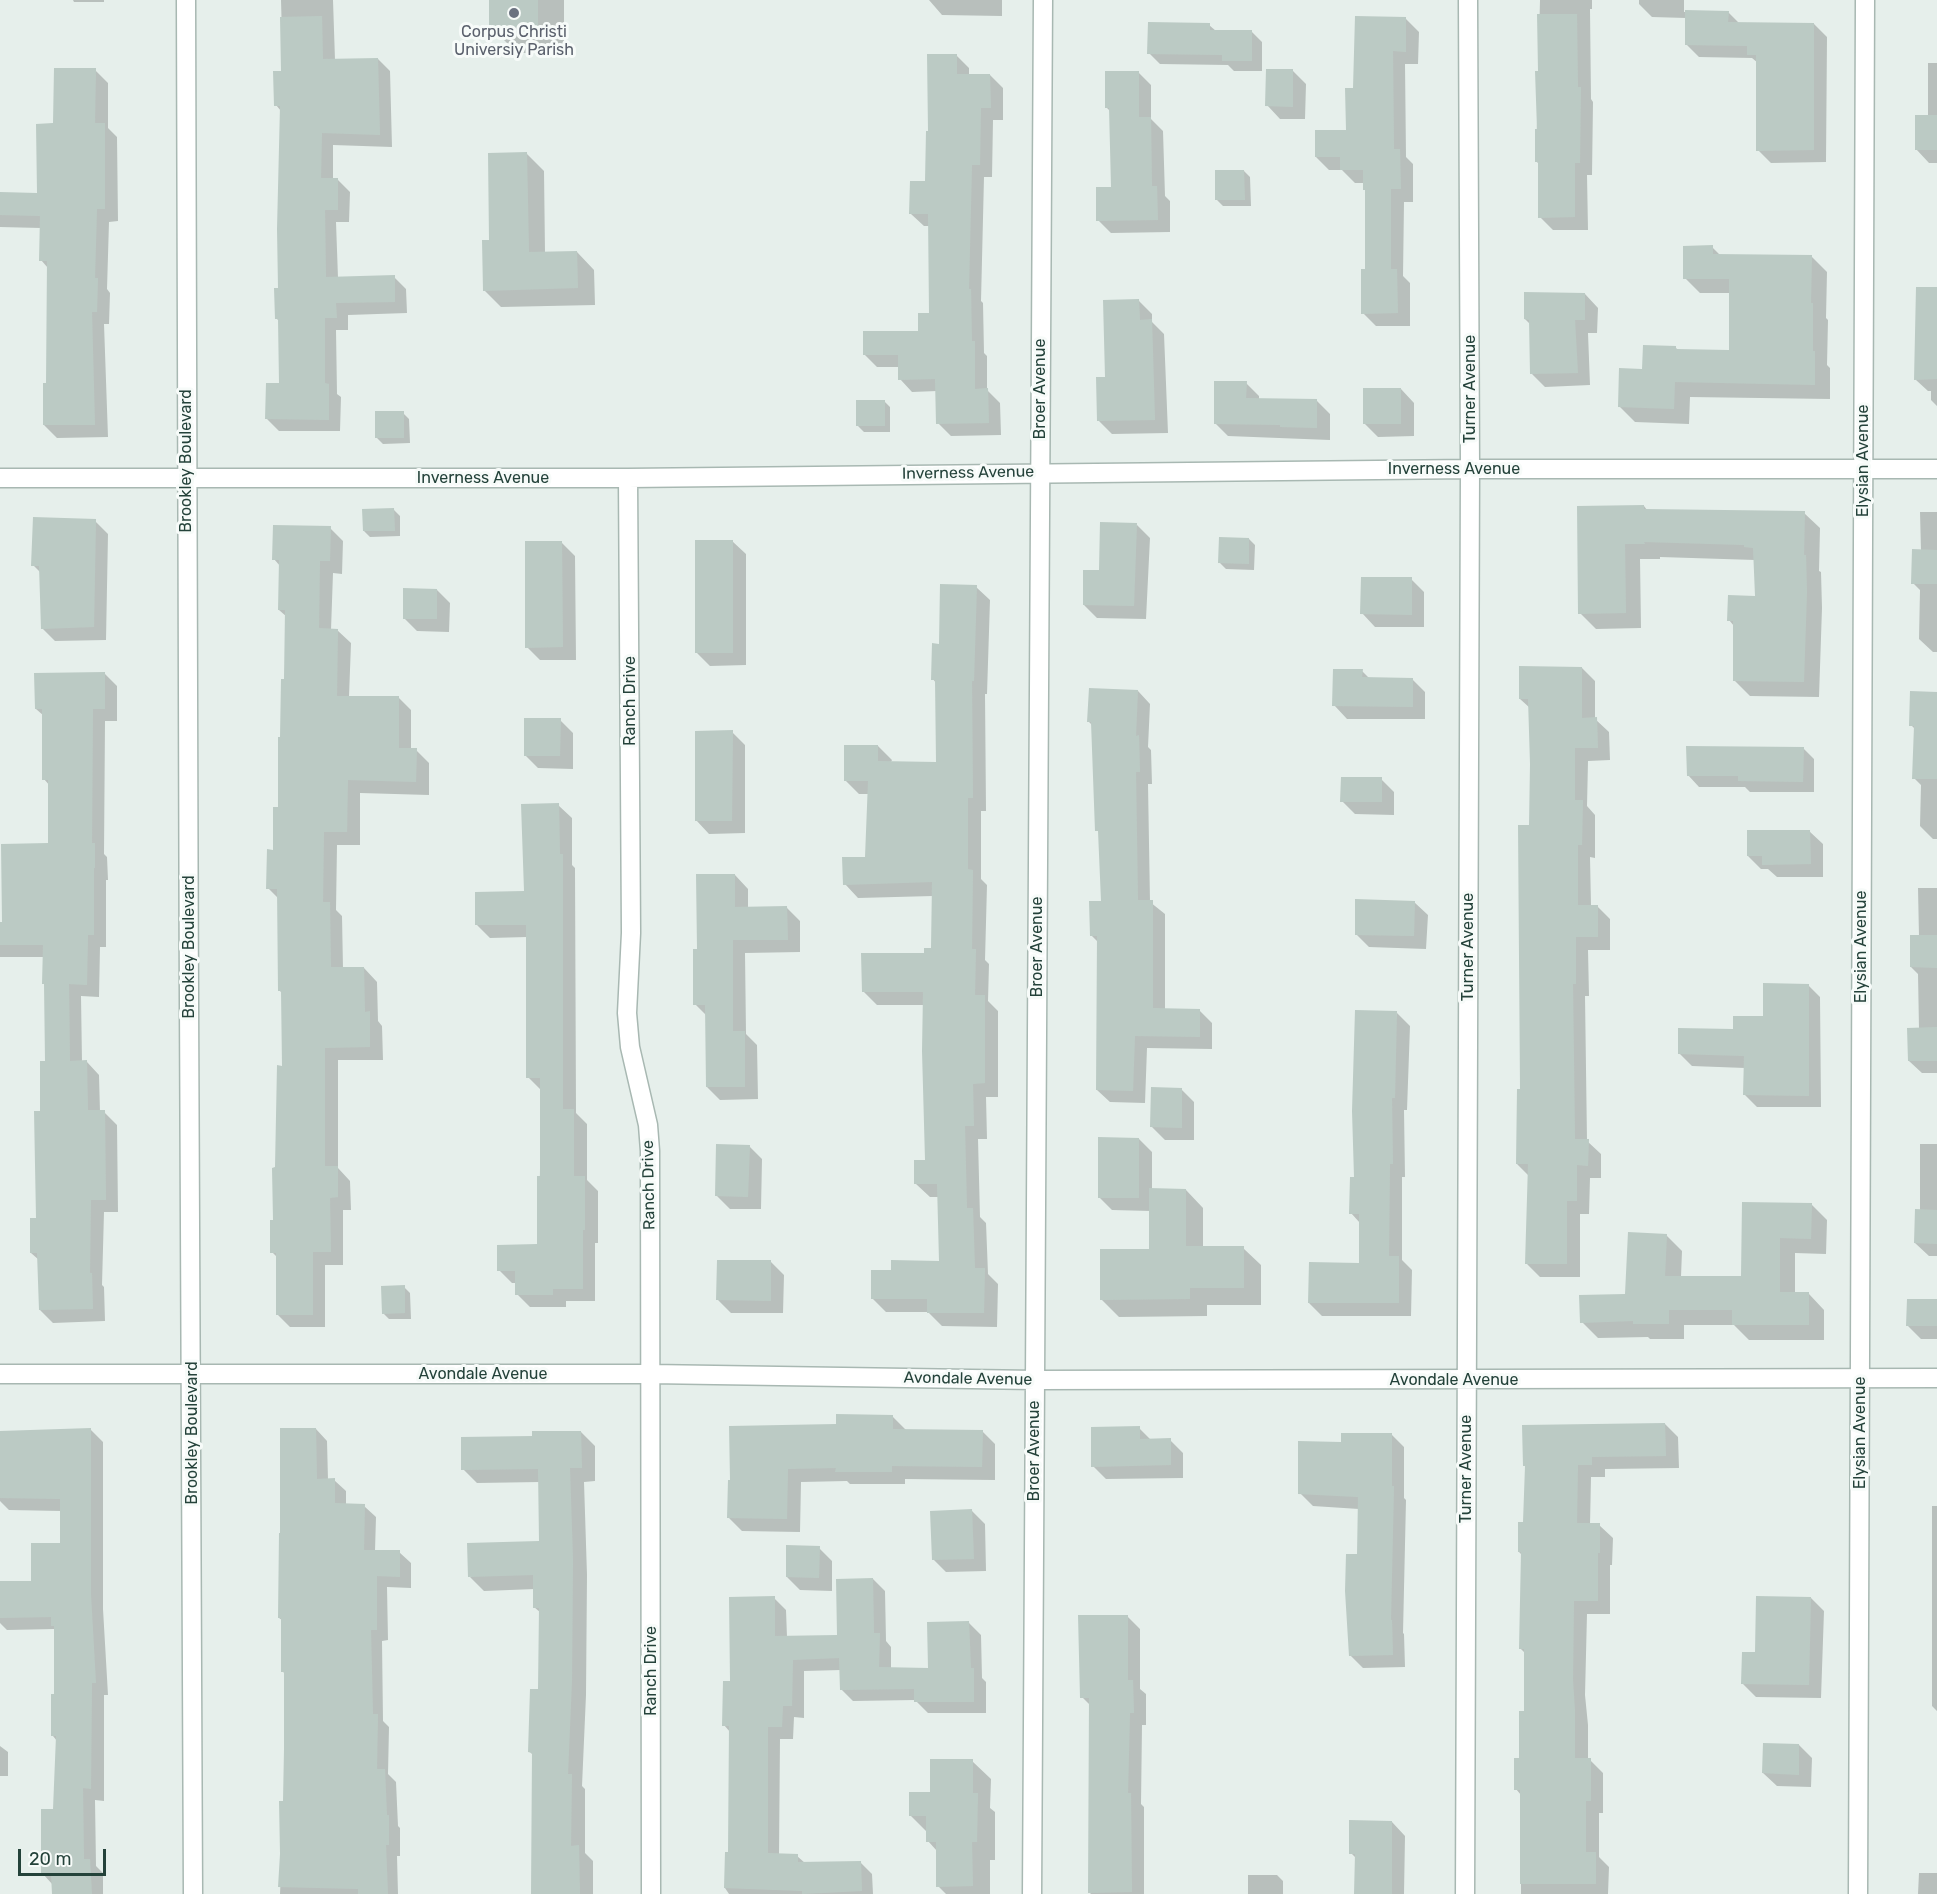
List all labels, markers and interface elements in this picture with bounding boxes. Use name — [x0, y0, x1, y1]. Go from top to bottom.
marker: Corpus Christi Universiy Parish — [507, 6, 521, 20]
place label: Corpus Christi Universiy Parish — [454, 22, 574, 60]
street label: Turner Avenue — [1460, 335, 1480, 443]
street label: Broer Avenue — [1030, 339, 1050, 439]
street label: Brookley Boulevard — [176, 389, 196, 533]
street label: Elysian Avenue — [1853, 405, 1873, 517]
street label: Inverness Avenue — [1388, 459, 1520, 479]
street label: Inverness Avenue — [902, 462, 1034, 484]
street label: Inverness Avenue — [417, 468, 549, 488]
street label: Ranch Drive — [620, 656, 640, 746]
street label: Brookley Boulevard — [179, 875, 199, 1019]
street label: Elysian Avenue — [1851, 891, 1871, 1003]
street label: Turner Avenue — [1458, 893, 1478, 1001]
street label: Broer Avenue — [1027, 897, 1047, 997]
street label: Ranch Drive — [639, 1140, 659, 1230]
street label: Brookley Boulevard — [182, 1361, 202, 1505]
street label: Avondale Avenue — [419, 1364, 547, 1384]
street label: Avondale Avenue — [903, 1368, 1033, 1390]
street label: Avondale Avenue — [1390, 1370, 1518, 1390]
street label: Elysian Avenue — [1850, 1377, 1870, 1489]
street label: Broer Avenue — [1024, 1401, 1044, 1501]
street label: Turner Avenue — [1456, 1415, 1476, 1523]
street label: Ranch Drive — [641, 1626, 661, 1716]
scale bar — [21, 1837, 110, 1875]
text: 20 m — [29, 1848, 71, 1870]

